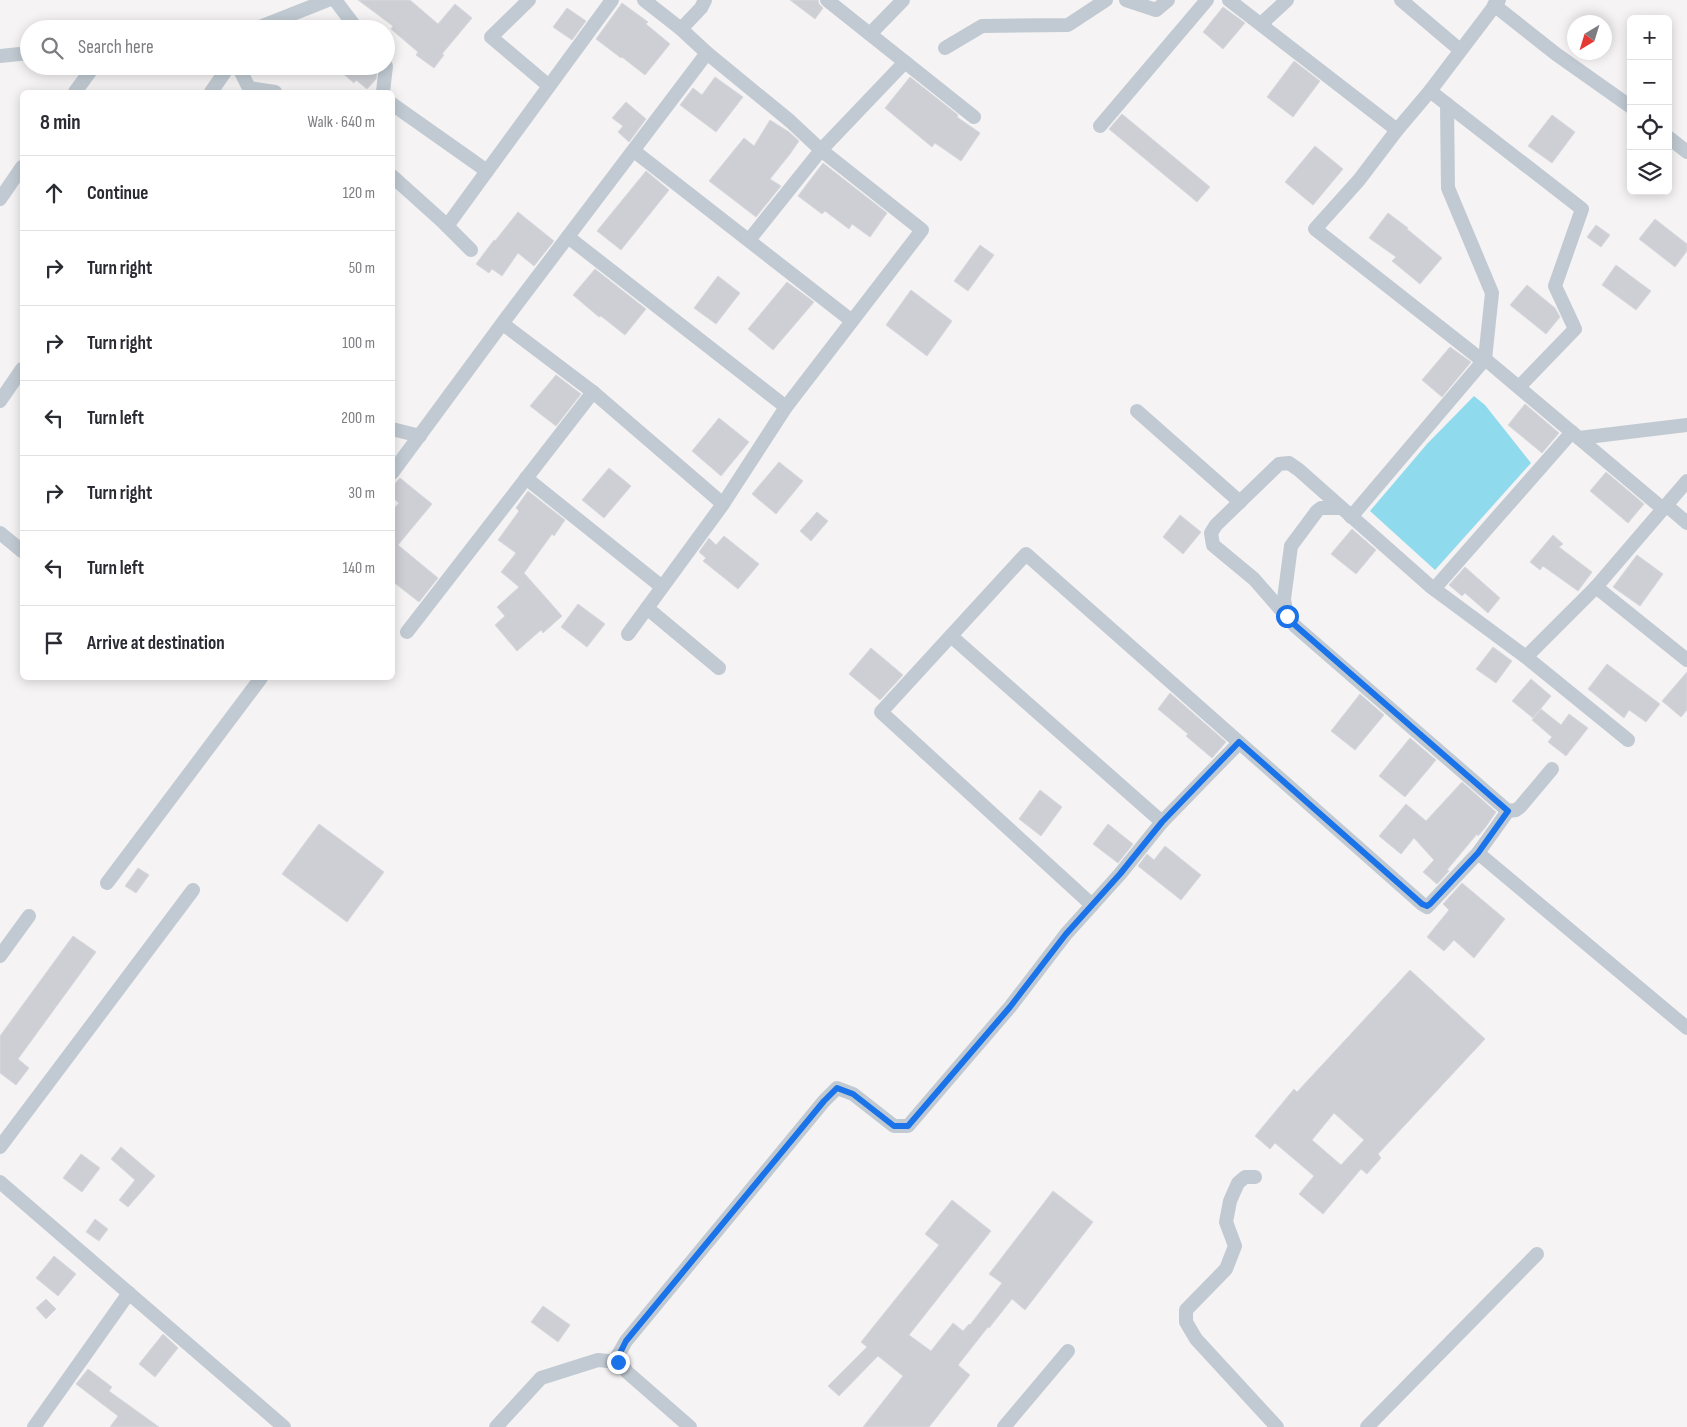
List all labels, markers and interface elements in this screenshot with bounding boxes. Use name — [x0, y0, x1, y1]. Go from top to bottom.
north arrow — [1567, 15, 1612, 60]
map controls — [1627, 15, 1672, 195]
button: + — [1627, 15, 1672, 60]
search box — [20, 20, 395, 75]
icon: search — [38, 34, 66, 62]
text: Search here — [78, 36, 154, 59]
button: − — [1627, 60, 1672, 105]
button: locate — [1627, 105, 1672, 150]
text: 8 min — [40, 110, 81, 135]
text: Walk · 640 m — [308, 113, 375, 132]
button: layers — [1627, 150, 1672, 195]
icon: ahead — [40, 179, 68, 207]
text: Continue — [87, 182, 148, 205]
text: 120 m — [343, 184, 375, 203]
icon: right — [40, 254, 68, 282]
text: Turn right — [87, 257, 152, 280]
text: 50 m — [349, 259, 375, 278]
icon: right — [40, 329, 68, 357]
text: Turn right — [87, 332, 152, 355]
text: 100 m — [342, 334, 375, 353]
icon: left — [40, 404, 68, 432]
text: Turn left — [87, 407, 144, 430]
text: 200 m — [341, 409, 375, 428]
icon: right — [40, 479, 68, 507]
text: Turn right — [87, 482, 152, 505]
text: 30 m — [348, 484, 375, 503]
icon: left — [40, 554, 68, 582]
text: Turn left — [87, 557, 144, 580]
text: 140 m — [343, 559, 375, 578]
route start — [1276, 605, 1299, 628]
icon: arrive — [40, 629, 68, 657]
text: Arrive at destination — [87, 632, 225, 655]
route end — [607, 1351, 630, 1374]

